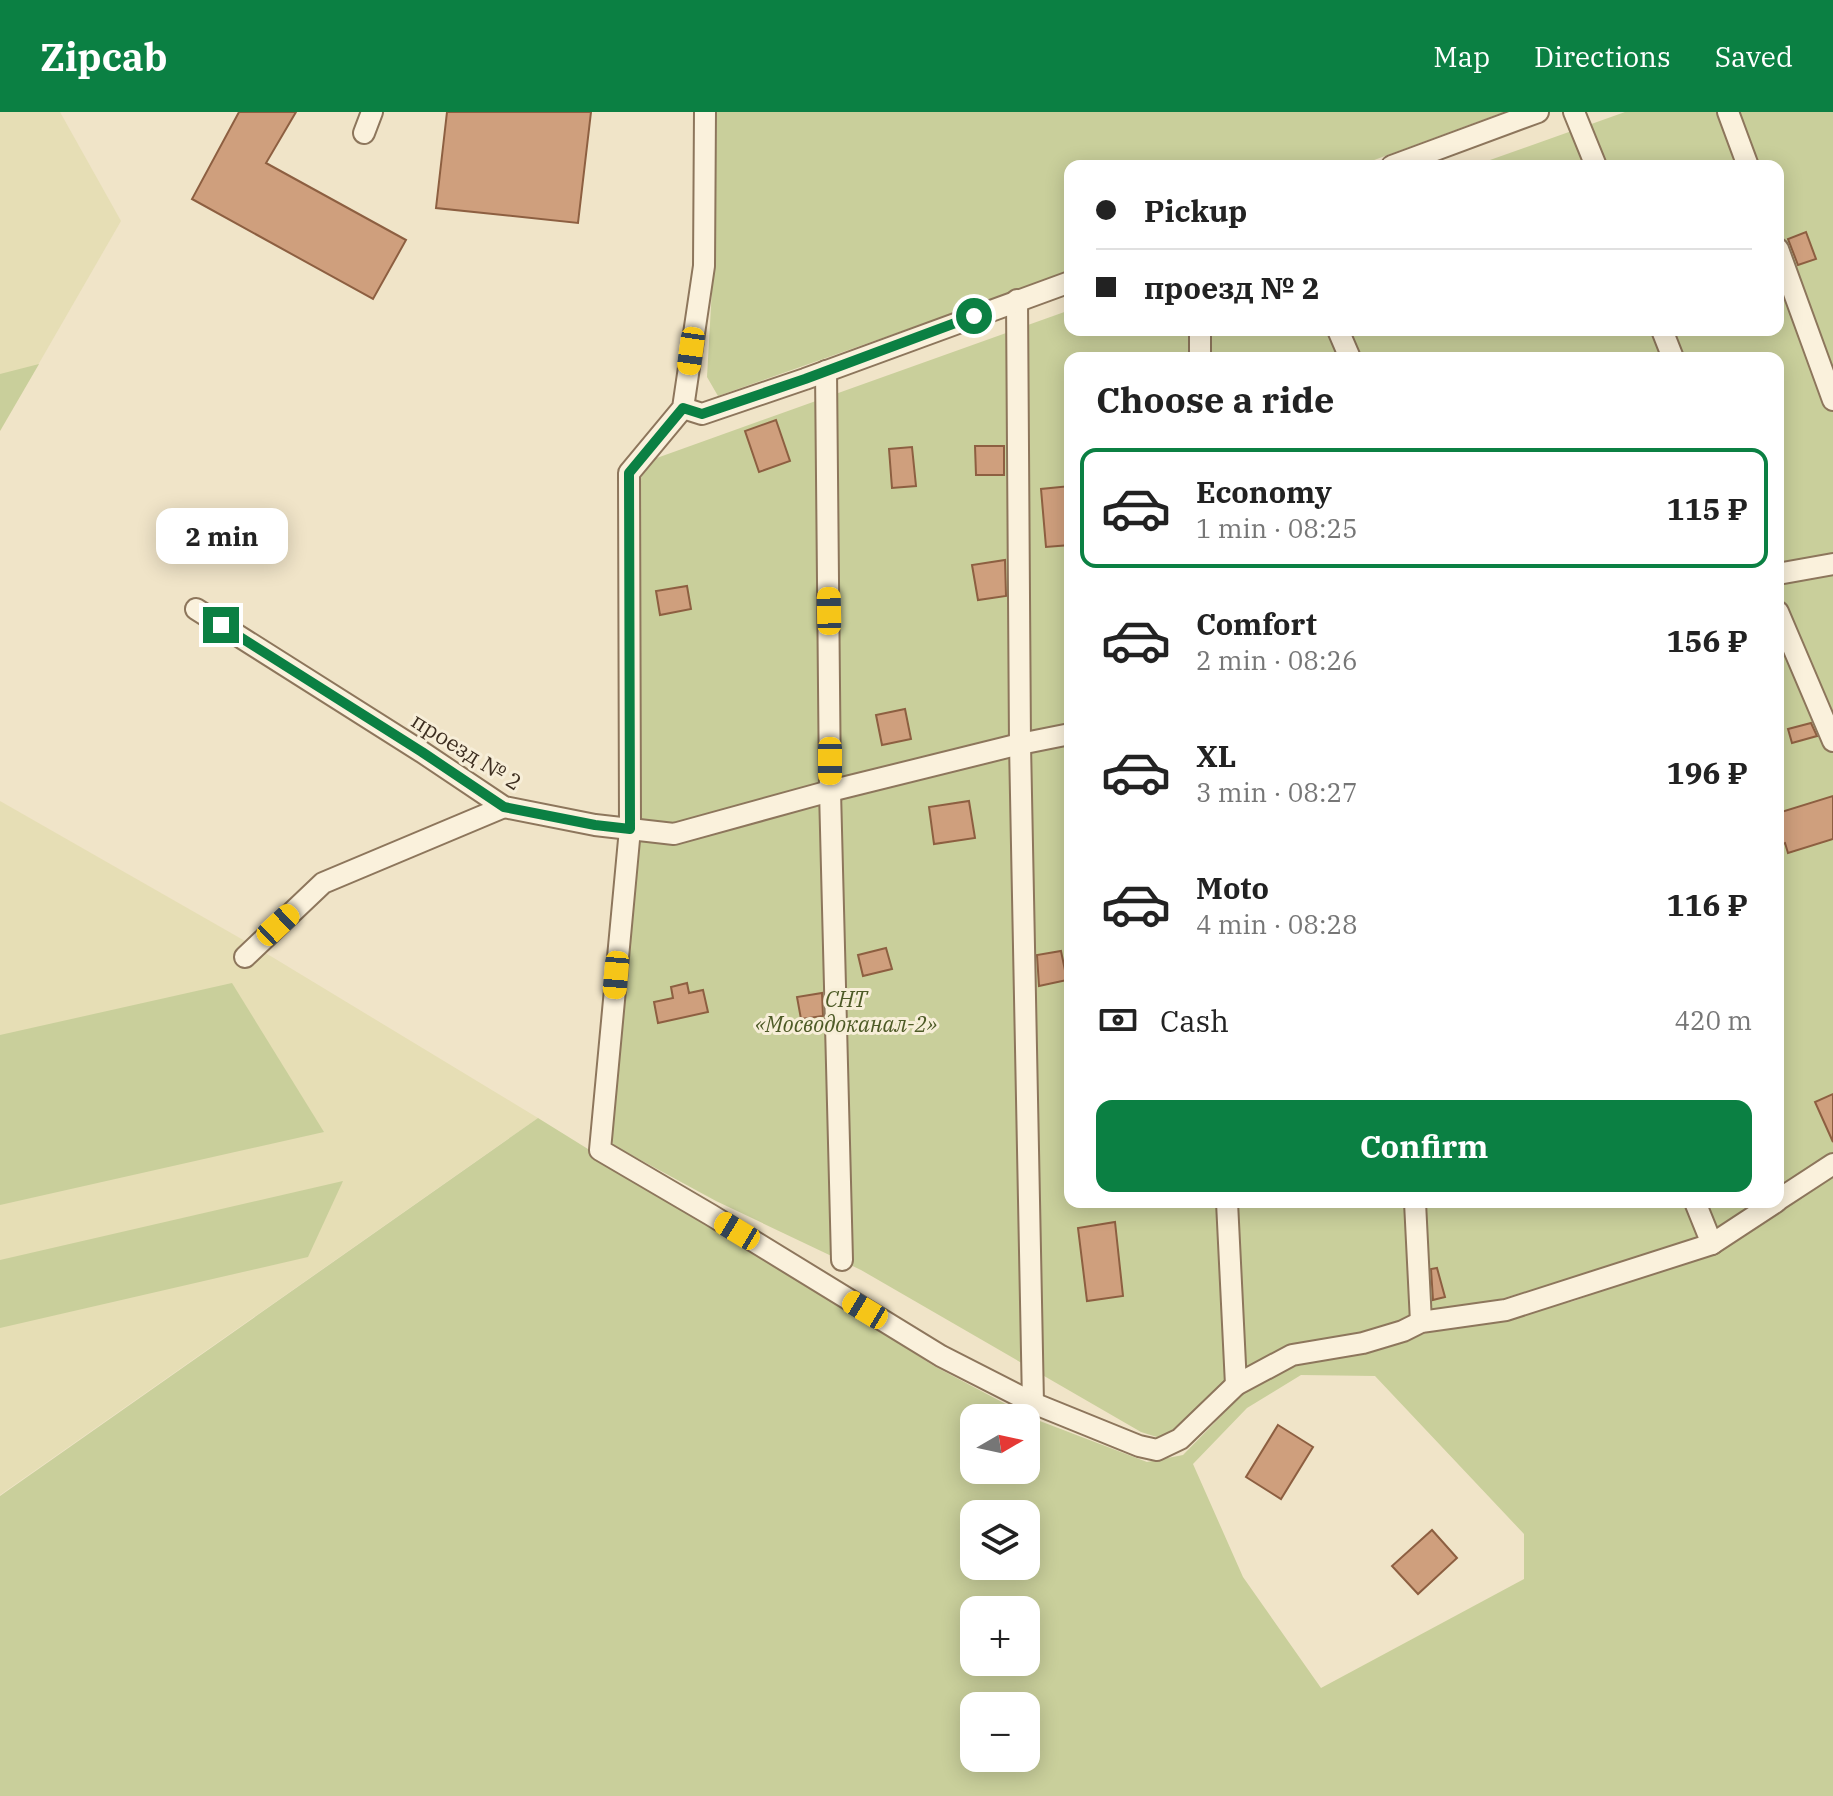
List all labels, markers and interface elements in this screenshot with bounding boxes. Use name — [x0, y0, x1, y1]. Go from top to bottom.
text: Zipcab — [40, 32, 168, 81]
text: Map — [1433, 38, 1490, 75]
text: Directions — [1534, 38, 1671, 75]
text: Saved — [1715, 38, 1793, 75]
text: Pickup — [1144, 191, 1247, 230]
text: проезд № 2 — [1144, 268, 1320, 307]
route start — [956, 298, 992, 334]
car — [676, 326, 706, 376]
text: Choose a ride — [1096, 376, 1335, 423]
icon: car — [1100, 472, 1172, 544]
text: Economy — [1196, 472, 1332, 511]
text: 115 ₽ — [1667, 489, 1748, 528]
callout: 2 min — [155, 509, 287, 565]
text: 1 min · 08:25 — [1196, 511, 1358, 545]
text: 2 min — [186, 519, 258, 553]
car — [817, 587, 841, 635]
icon: car — [1100, 604, 1172, 676]
text: Comfort — [1196, 604, 1317, 643]
route end — [203, 607, 239, 643]
text: 156 ₽ — [1667, 621, 1748, 660]
text: 2 min · 08:26 — [1196, 643, 1358, 677]
street label: проезд № 2 — [406, 706, 528, 796]
icon: car — [1100, 736, 1172, 808]
text: XL — [1196, 736, 1236, 775]
car — [818, 737, 842, 785]
text: 196 ₽ — [1667, 753, 1748, 792]
text: 3 min · 08:27 — [1196, 775, 1358, 809]
icon: car — [1100, 868, 1172, 940]
text: Moto — [1196, 868, 1269, 907]
text: 116 ₽ — [1667, 885, 1748, 924]
car — [252, 900, 304, 950]
text: 4 min · 08:28 — [1196, 907, 1358, 941]
car — [602, 950, 630, 1000]
park label: СНТ «Мосводоканал-2» — [755, 984, 937, 1038]
icon: cash — [1096, 998, 1140, 1042]
text: Cash — [1160, 1001, 1229, 1040]
text: 420 m — [1674, 1003, 1752, 1037]
button: Confirm — [1096, 1100, 1752, 1192]
car — [710, 1208, 764, 1254]
car — [838, 1287, 892, 1333]
north arrow — [960, 1404, 1040, 1484]
map controls — [960, 1404, 1040, 1772]
button: layers — [960, 1500, 1040, 1580]
button: + — [960, 1596, 1040, 1676]
button: − — [960, 1692, 1040, 1772]

